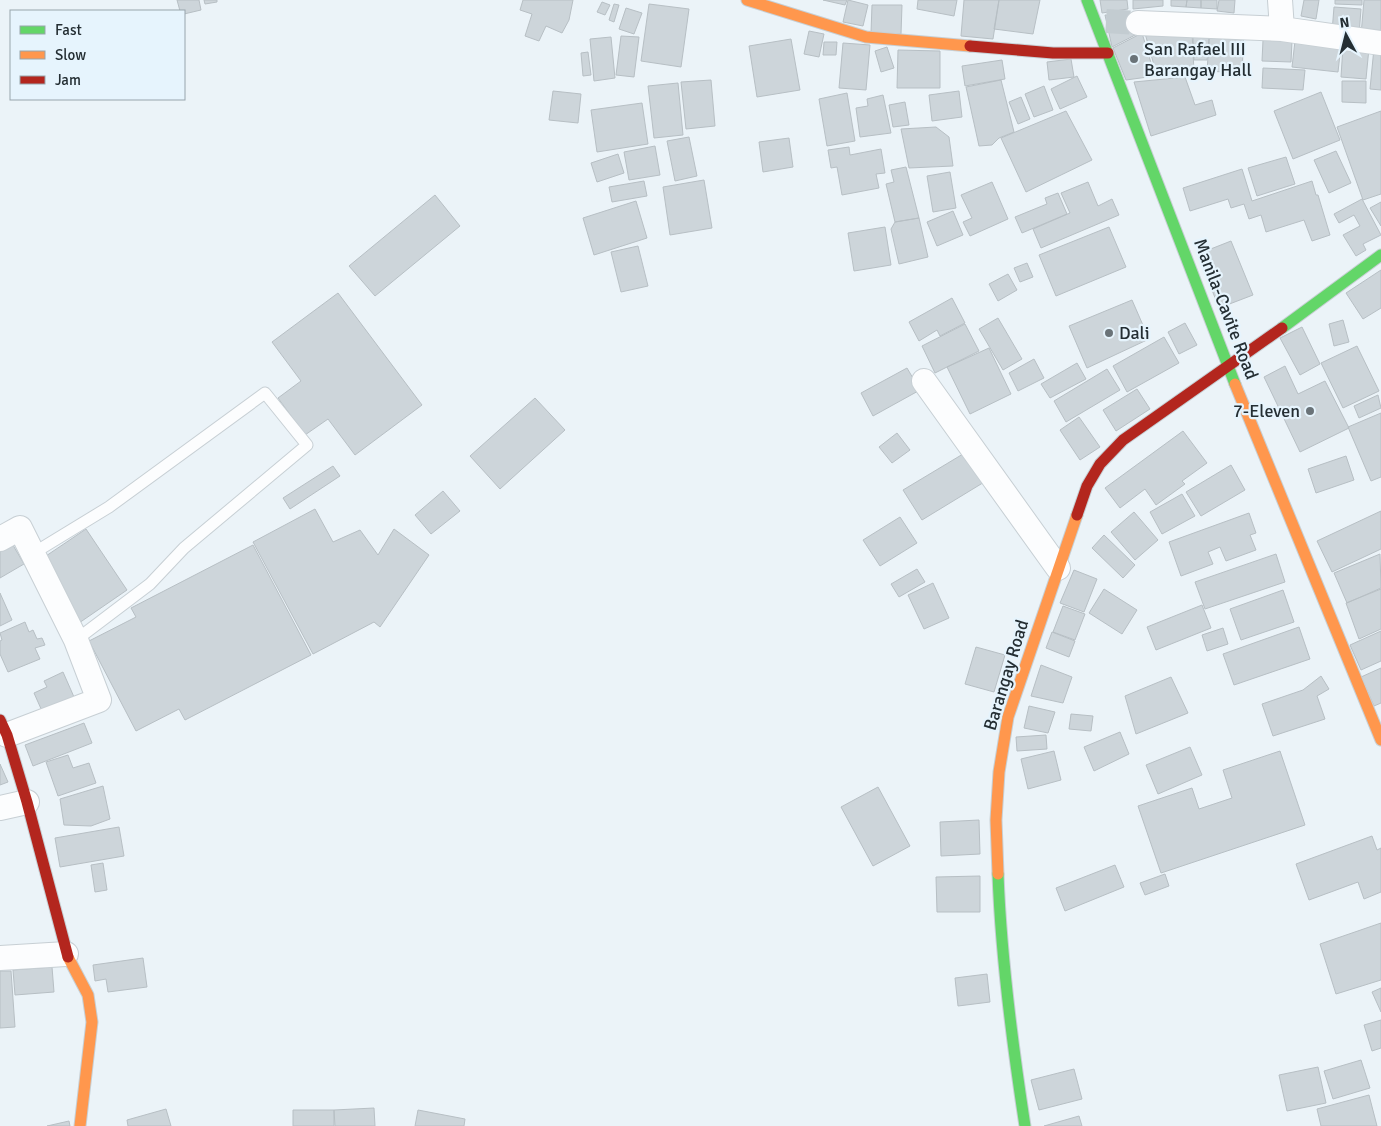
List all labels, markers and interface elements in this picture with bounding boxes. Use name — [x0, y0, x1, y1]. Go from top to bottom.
legend — [10, 10, 185, 100]
north arrow — [1321, 10, 1371, 60]
text: N — [1339, 14, 1350, 32]
text: Fast — [55, 21, 82, 39]
place label: San Rafael III Barangay Hall — [1144, 38, 1252, 81]
text: Slow — [55, 46, 86, 64]
marker: San Rafael III Barangay Hall — [1128, 53, 1140, 65]
text: Jam — [55, 71, 81, 89]
street label: Manila-Cavite Road — [1189, 235, 1263, 383]
place label: Dali — [1119, 322, 1150, 344]
marker: Dali — [1103, 327, 1115, 339]
place label: 7-Eleven — [1233, 400, 1300, 422]
marker: 7-Eleven — [1304, 405, 1316, 417]
street label: Barangay Road — [979, 617, 1033, 733]

